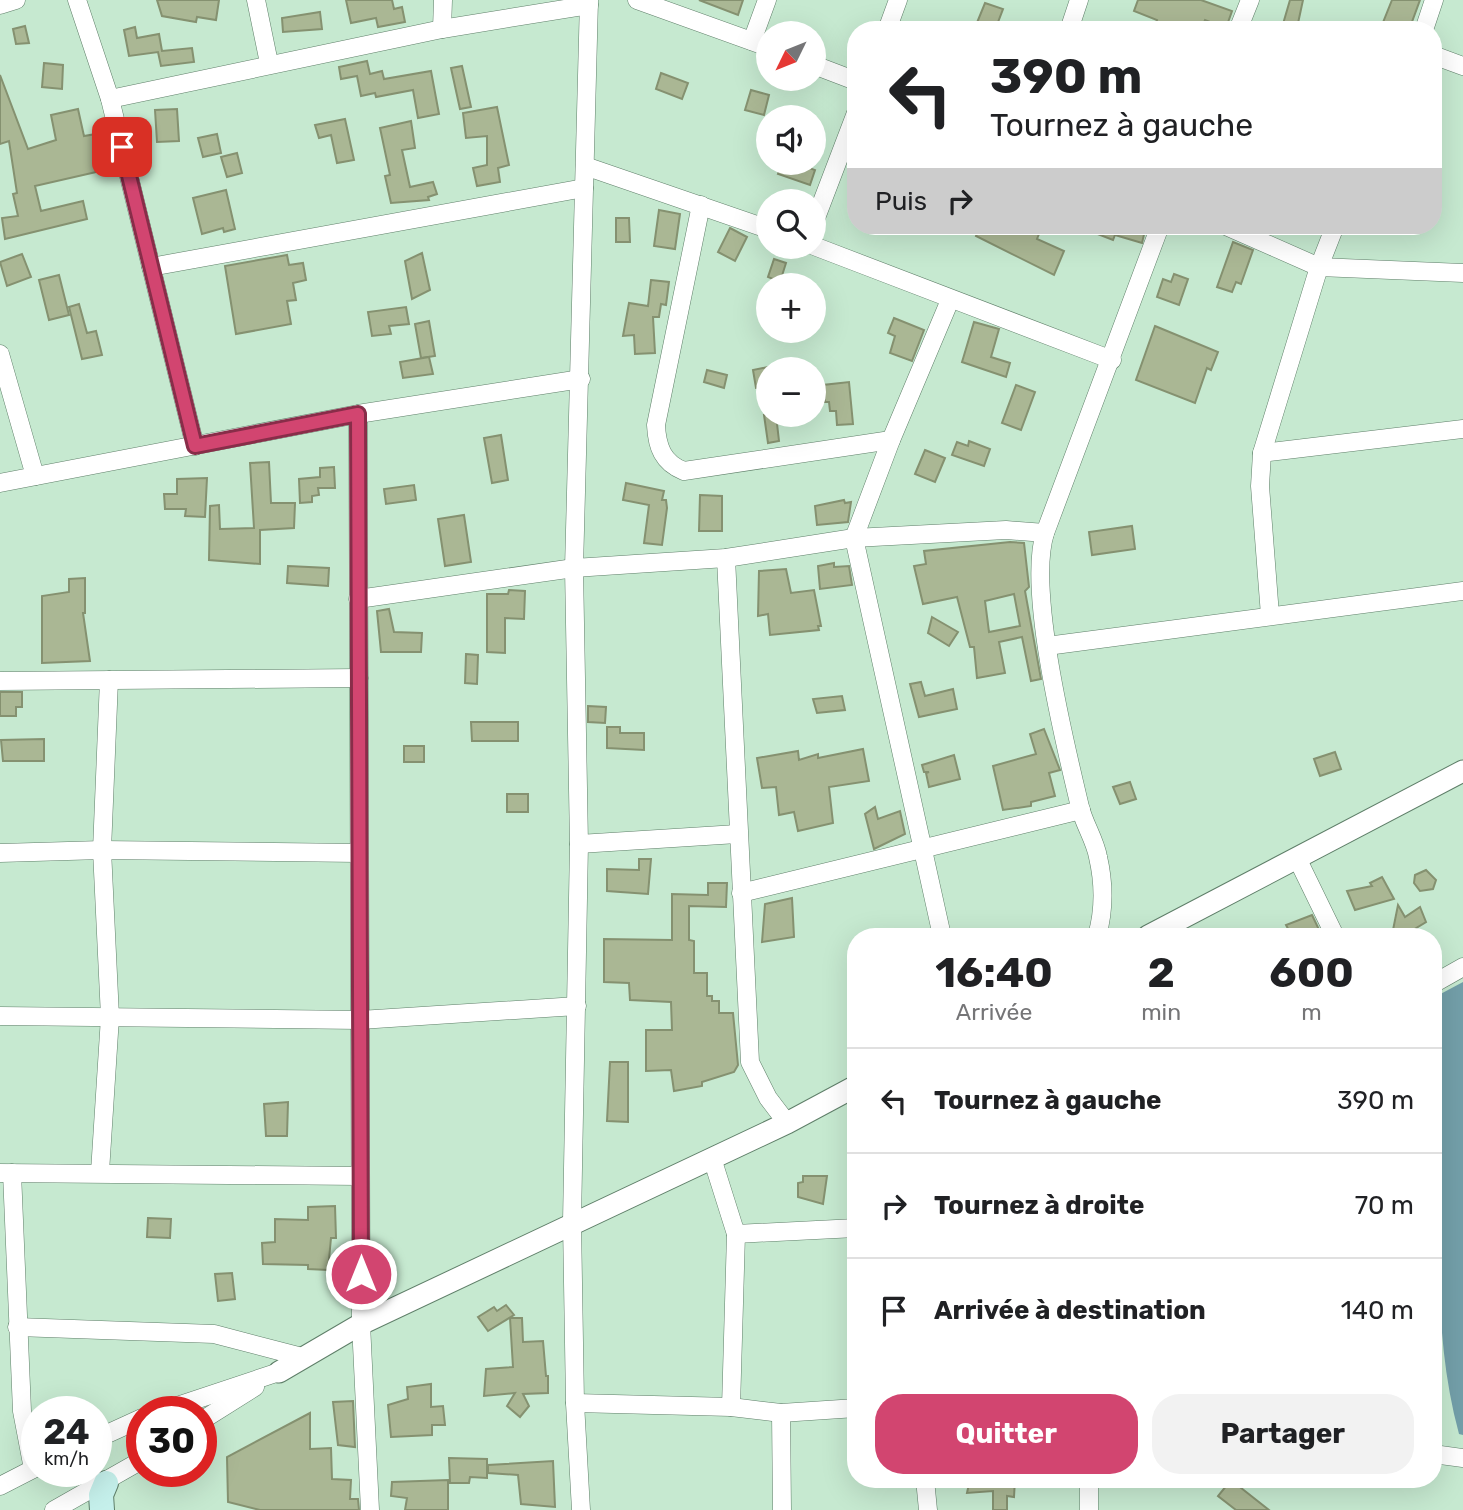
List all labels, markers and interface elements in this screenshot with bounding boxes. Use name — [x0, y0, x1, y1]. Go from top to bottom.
north arrow — [756, 21, 826, 91]
map controls — [756, 21, 826, 427]
text: 390 m — [990, 47, 1142, 105]
icon: left — [875, 49, 966, 140]
button: sound — [756, 105, 826, 175]
text: Tournez à gauche — [990, 106, 1253, 144]
pin — [92, 117, 152, 177]
icon: arrive — [103, 128, 141, 166]
icon: right — [941, 182, 979, 220]
text: Puis — [875, 186, 927, 217]
button: search — [756, 189, 826, 259]
button: + — [756, 273, 826, 343]
button: − — [756, 357, 826, 427]
text: 16:40 — [935, 948, 1053, 998]
text: 2 — [1147, 948, 1175, 998]
text: 600 — [1269, 948, 1354, 998]
text: Arrivée — [956, 998, 1032, 1026]
text: min — [1141, 998, 1181, 1026]
text: m — [1301, 998, 1322, 1026]
icon: left — [875, 1082, 913, 1120]
text: Tournez à gauche — [934, 1085, 1162, 1116]
text: 390 m — [1337, 1085, 1414, 1116]
icon: right — [875, 1187, 913, 1225]
text: Tournez à droite — [934, 1190, 1144, 1221]
text: 70 m — [1355, 1190, 1414, 1221]
position arrow — [324, 1237, 398, 1311]
icon: arrive — [875, 1292, 913, 1330]
text: Arrivée à destination — [934, 1295, 1206, 1326]
text: 140 m — [1341, 1295, 1414, 1326]
button: Quitter — [875, 1394, 1138, 1474]
button: Partager — [1152, 1394, 1414, 1474]
speed limit sign: 30 — [126, 1396, 217, 1487]
text: 24 — [43, 1411, 90, 1453]
text: km/h — [44, 1448, 89, 1470]

